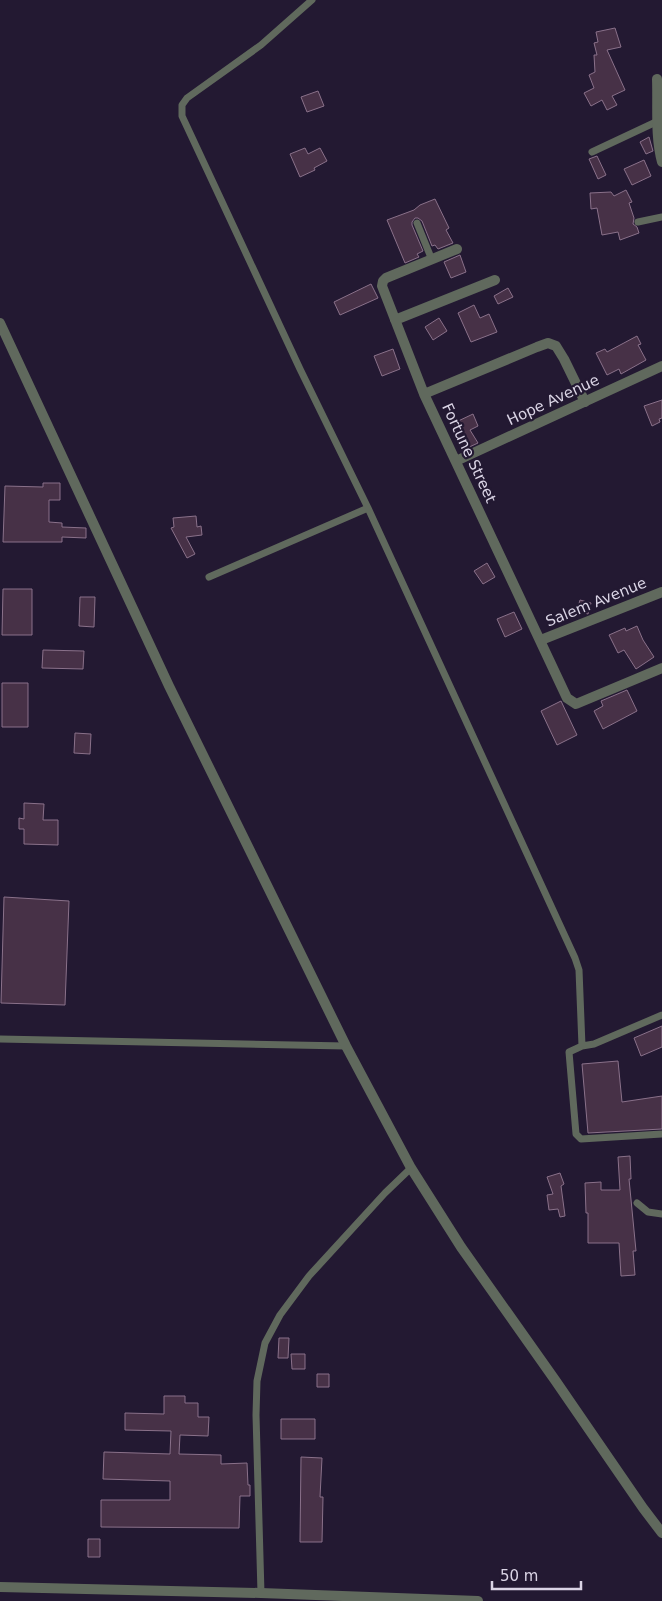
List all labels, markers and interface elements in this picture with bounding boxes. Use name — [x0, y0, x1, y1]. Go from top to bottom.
street label: Hope Avenue — [504, 371, 602, 429]
street label: Fortune Street — [438, 400, 500, 506]
street label: Salem Avenue — [543, 574, 649, 630]
scale bar — [492, 1558, 581, 1590]
text: 50 m — [500, 1567, 538, 1585]

